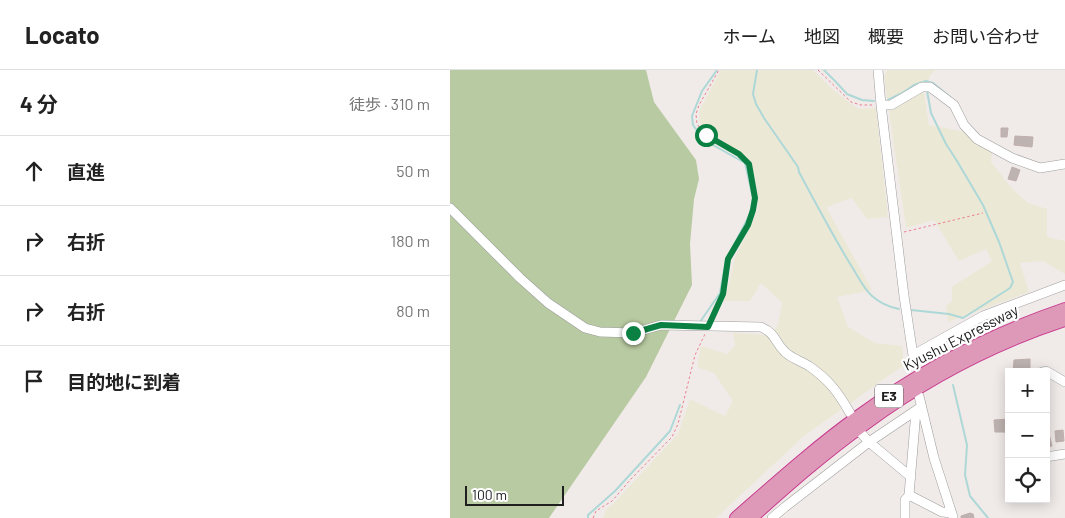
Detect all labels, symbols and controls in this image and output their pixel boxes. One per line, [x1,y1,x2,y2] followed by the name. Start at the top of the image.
[25,20,100,49] text: Locato
[723,25,776,47] text: ホーム
[804,25,840,47] text: 地図
[868,25,904,47] text: 概要
[932,25,1040,47] text: お問い合わせ
[20,91,58,116] text: 4 分
[349,94,430,113] text: 徒歩 · 310 m
[695,124,718,147] route start
[20,157,48,185] icon: ahead
[67,160,105,183] text: 直進
[396,161,430,180] text: 50 m
[20,227,48,255] icon: right
[67,230,105,253] text: 右折
[391,231,430,250] text: 180 m
[20,297,48,325] icon: right
[67,300,105,323] text: 右折
[900,300,1021,374] street label: Kyushu Expressway
[396,301,430,320] text: 80 m
[622,322,645,345] route end
[20,367,48,395] icon: arrive
[1005,368,1050,503] map controls
[1005,368,1050,413] button: +
[67,370,181,393] text: 目的地に到着
[875,384,903,408] road number: E3
[1005,413,1050,458] button: −
[1005,458,1050,503] button: locate
[465,483,564,506] scale bar
[472,486,507,503] text: 100 m

